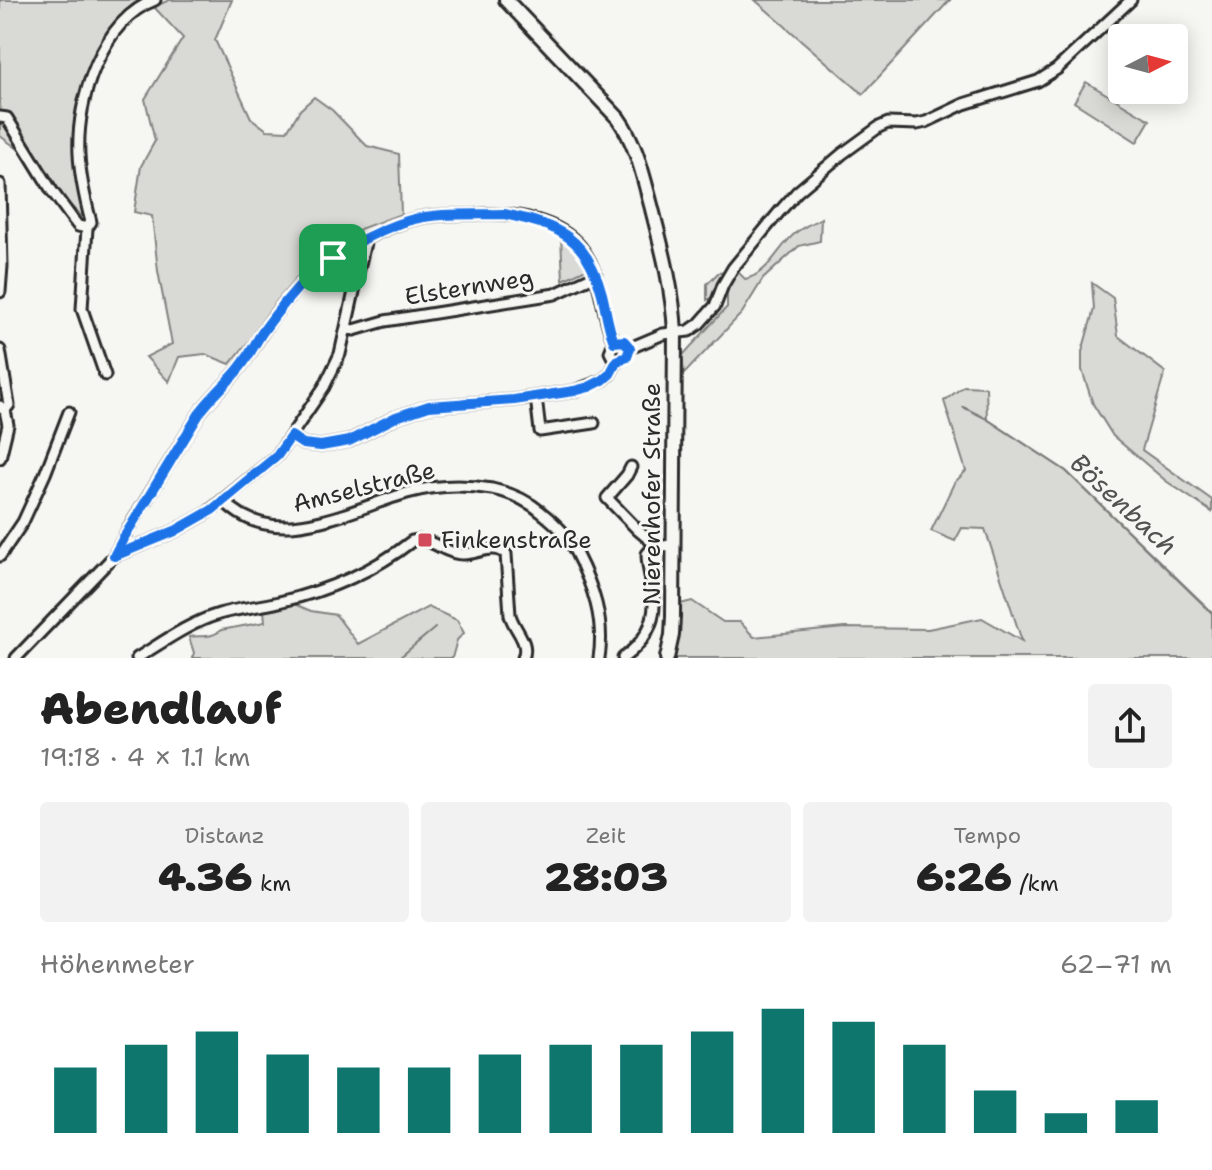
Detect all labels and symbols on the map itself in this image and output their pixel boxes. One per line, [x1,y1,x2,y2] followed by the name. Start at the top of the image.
[1108,24,1188,104] north arrow
[299,224,367,292] pin
[402,261,536,313] street label: Elsternweg
[636,383,668,605] street label: Nierenhofer Straße
[1063,445,1185,563] water label: Bösenbach
[290,454,438,520] street label: Amselstraße
[441,524,592,556] place label: Finkenstraße
[416,531,434,549] marker: Finkenstraße

